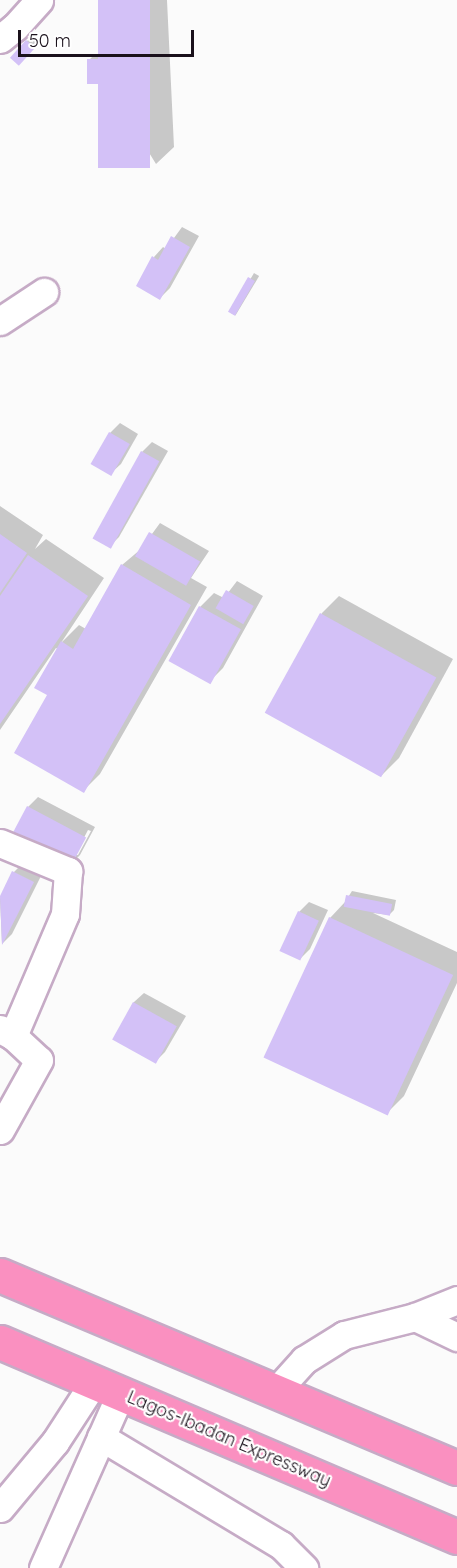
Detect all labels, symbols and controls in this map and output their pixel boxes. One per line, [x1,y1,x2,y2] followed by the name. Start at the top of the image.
[21,18,196,56] scale bar
[29,29,71,52] text: 50 m
[124,1386,334,1492] street label: Lagos-Ibadan Expressway

